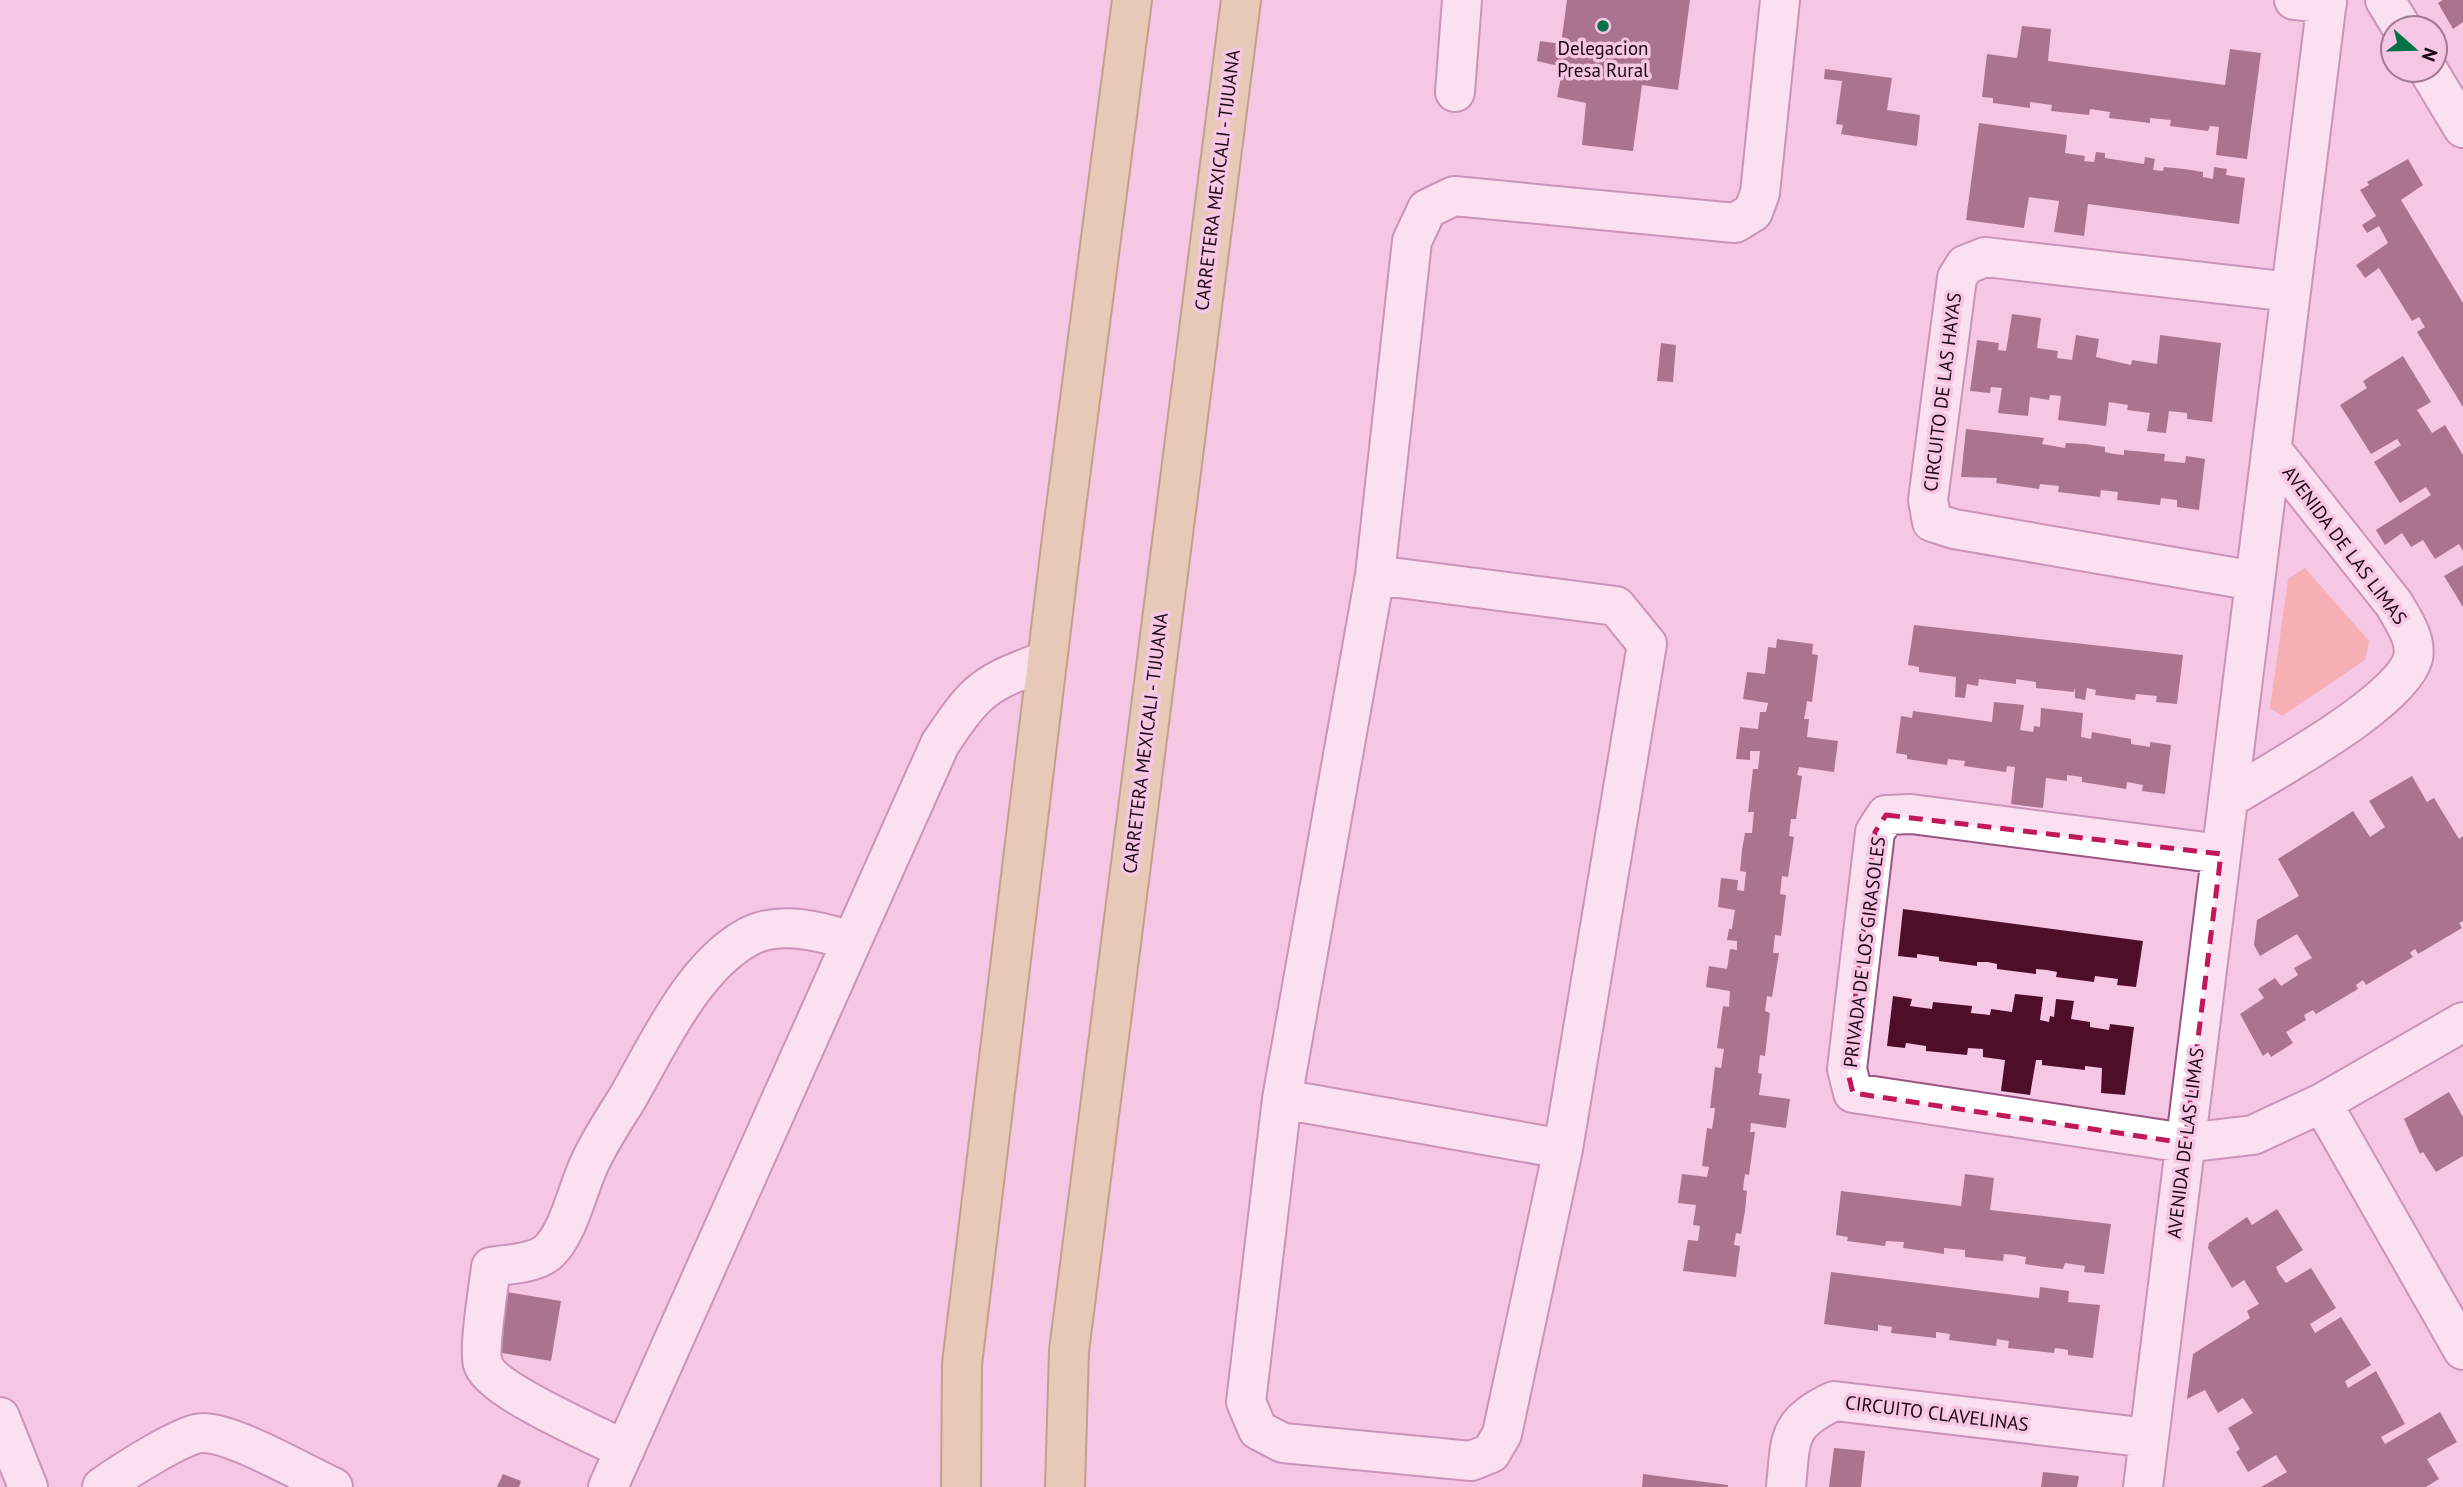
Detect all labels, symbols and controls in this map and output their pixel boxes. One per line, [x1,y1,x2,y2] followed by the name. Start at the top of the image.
[2379,14,2449,84] north arrow
[1595,18,1611,34] marker: Delegacion Presa Rural
[1557,36,1649,82] place label: Delegacion Presa Rural
[2417,45,2443,65] text: N
[1189,48,1245,312] street label: CARRETERA MEXICALI - TIJUANA
[1918,291,1966,493] street label: CIRCUITO DE LAS HAYAS
[2278,461,2412,629] street label: AVENIDA DE LAS LIMAS
[1117,611,1173,875] street label: CARRETERA MEXICALI - TIJUANA
[1838,835,1890,1069] street label: PRIVADA DE LOS GIRASOLES
[2161,1046,2209,1240] street label: AVENIDA DE LAS LIMAS
[1844,1390,2030,1436] street label: CIRCUITO CLAVELINAS

